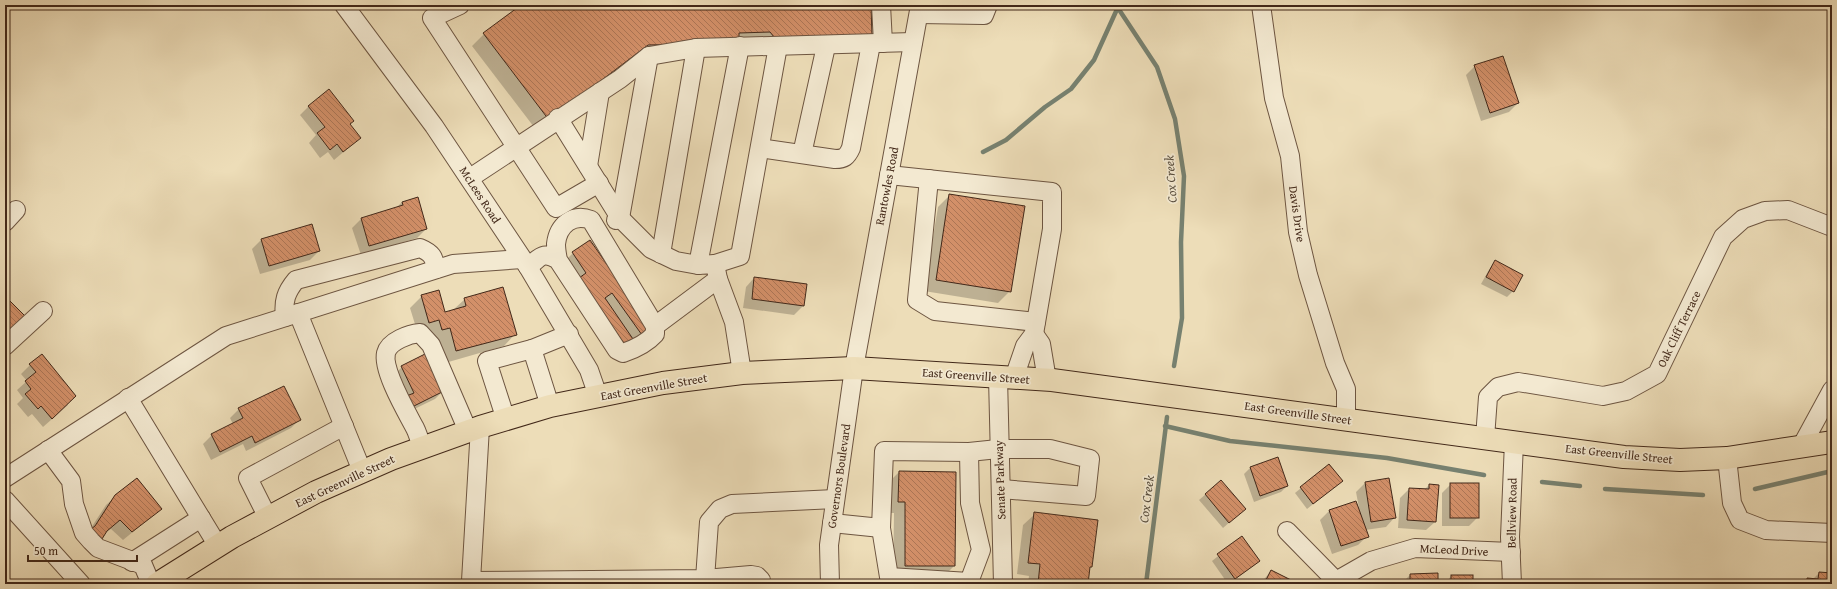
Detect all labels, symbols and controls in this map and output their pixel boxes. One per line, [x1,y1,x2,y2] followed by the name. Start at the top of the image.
[871,145,903,227] street label: Rantowles Road
[1159,154,1182,203] water label: Cox Creek
[456,163,506,227] street label: McLees Road
[1285,185,1310,243] street label: Davis Drive
[1653,287,1705,370] street label: Oak Cliff Terrace
[922,363,1031,388] street label: East Greenville Street
[599,369,709,404] street label: East Greenville Street
[1243,397,1353,429] street label: East Greenville Street
[823,422,854,529] street label: Governors Boulevard
[1564,439,1674,468] street label: East Greenville Street
[990,440,1009,520] street label: Senate Parkway
[292,450,398,511] street label: East Greenville Street
[1134,474,1159,524] water label: Cox Creek
[1502,477,1521,548] street label: Bellview Road
[28,537,137,563] scale bar
[1419,539,1489,560] street label: McLeod Drive
[34,542,58,559] text: 50 m

